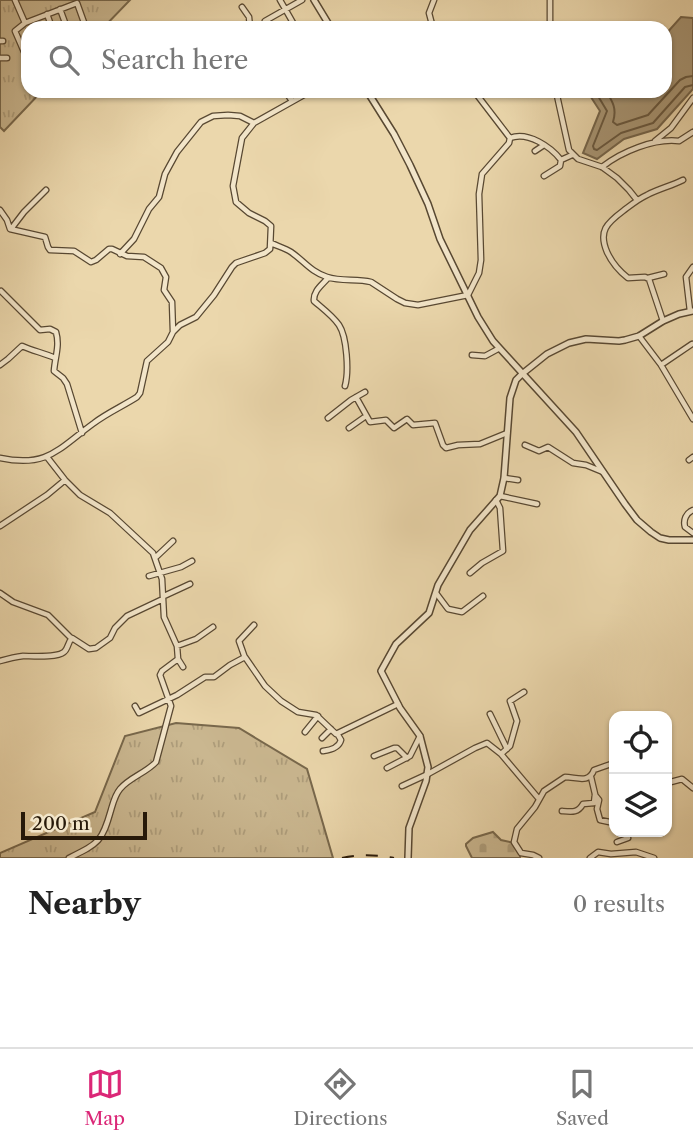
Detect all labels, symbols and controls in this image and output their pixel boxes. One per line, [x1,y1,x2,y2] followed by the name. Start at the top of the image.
[21,21,672,98] search box
[45,41,83,79] icon: search
[101,44,248,76] text: Search here
[609,711,672,837] map controls
[609,711,672,774] button: locate
[609,774,672,837] button: layers
[21,809,147,841] scale bar
[32,812,90,835] text: 200 m
[28,885,141,922] text: Nearby
[573,890,665,918] text: 0 results
[84,1065,125,1130] tab: Map
[294,1065,387,1130] tab: Directions
[556,1065,609,1130] tab: Saved

